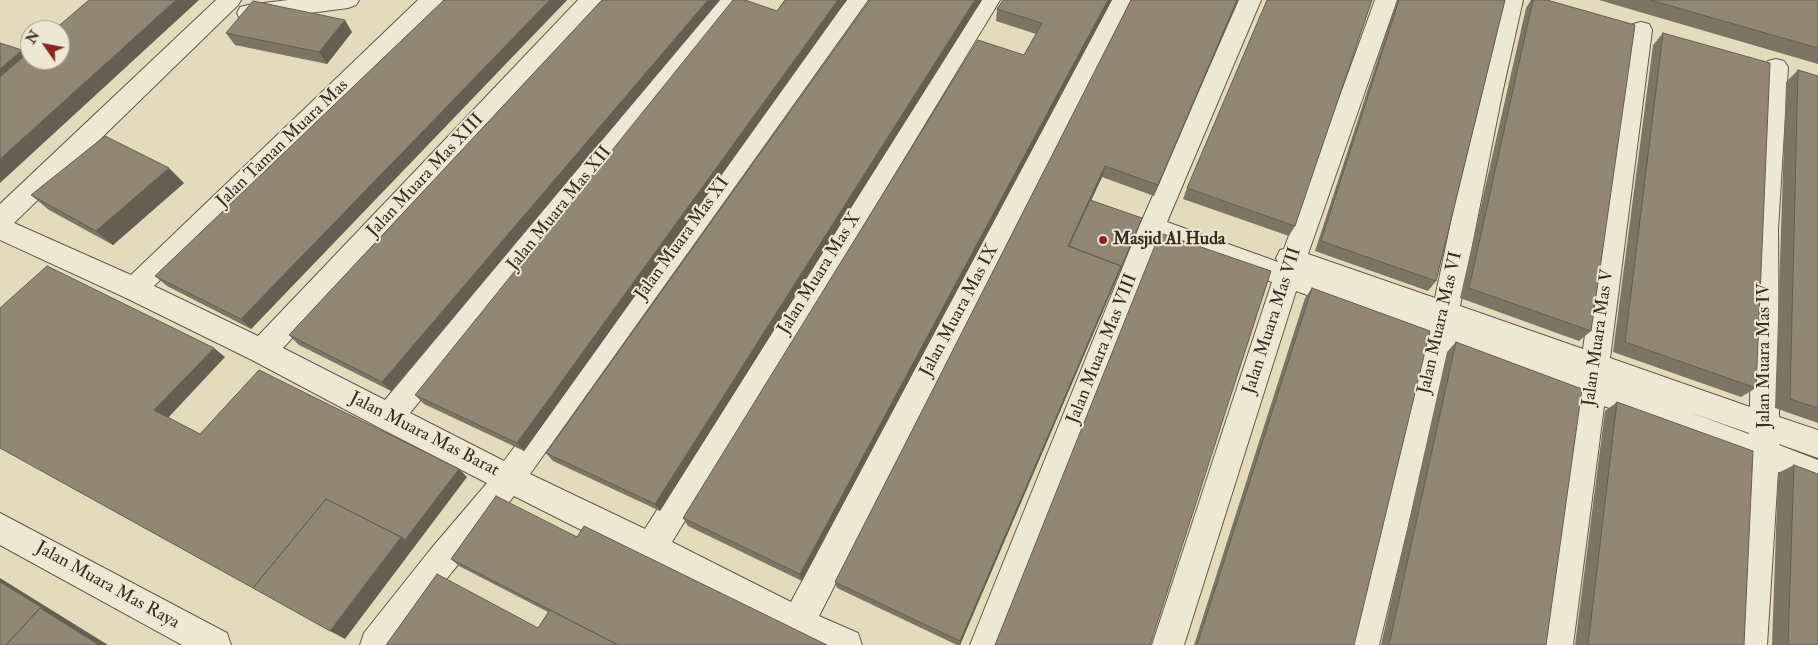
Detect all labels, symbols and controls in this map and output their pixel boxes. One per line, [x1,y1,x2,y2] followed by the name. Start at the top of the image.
[20,20,70,70] north arrow
[22,27,43,47] text: N
[212,75,354,213] street label: Jalan Taman Muara Mas
[363,110,489,242] street label: Jalan Muara Mas XIII
[503,142,617,276] street label: Jalan Muara Mas XII
[631,173,735,305] street label: Jalan Muara Mas XI
[774,209,866,339] street label: Jalan Muara Mas X
[1113,229,1225,251] place label: Masjid Al Huda
[1097,234,1109,246] marker: Masjid Al Huda
[916,241,1004,381] street label: Jalan Muara Mas IX
[1239,245,1307,397] street label: Jalan Muara Mas VII
[1414,250,1468,396] street label: Jalan Muara Mas VI
[1579,268,1619,408] street label: Jalan Muara Mas V
[1063,271,1143,427] street label: Jalan Muara Mas VIII
[1754,283,1776,429] street label: Jalan Muara Mas IV
[346,388,502,482] street label: Jalan Muara Mas Barat
[31,537,183,635] street label: Jalan Muara Mas Raya

